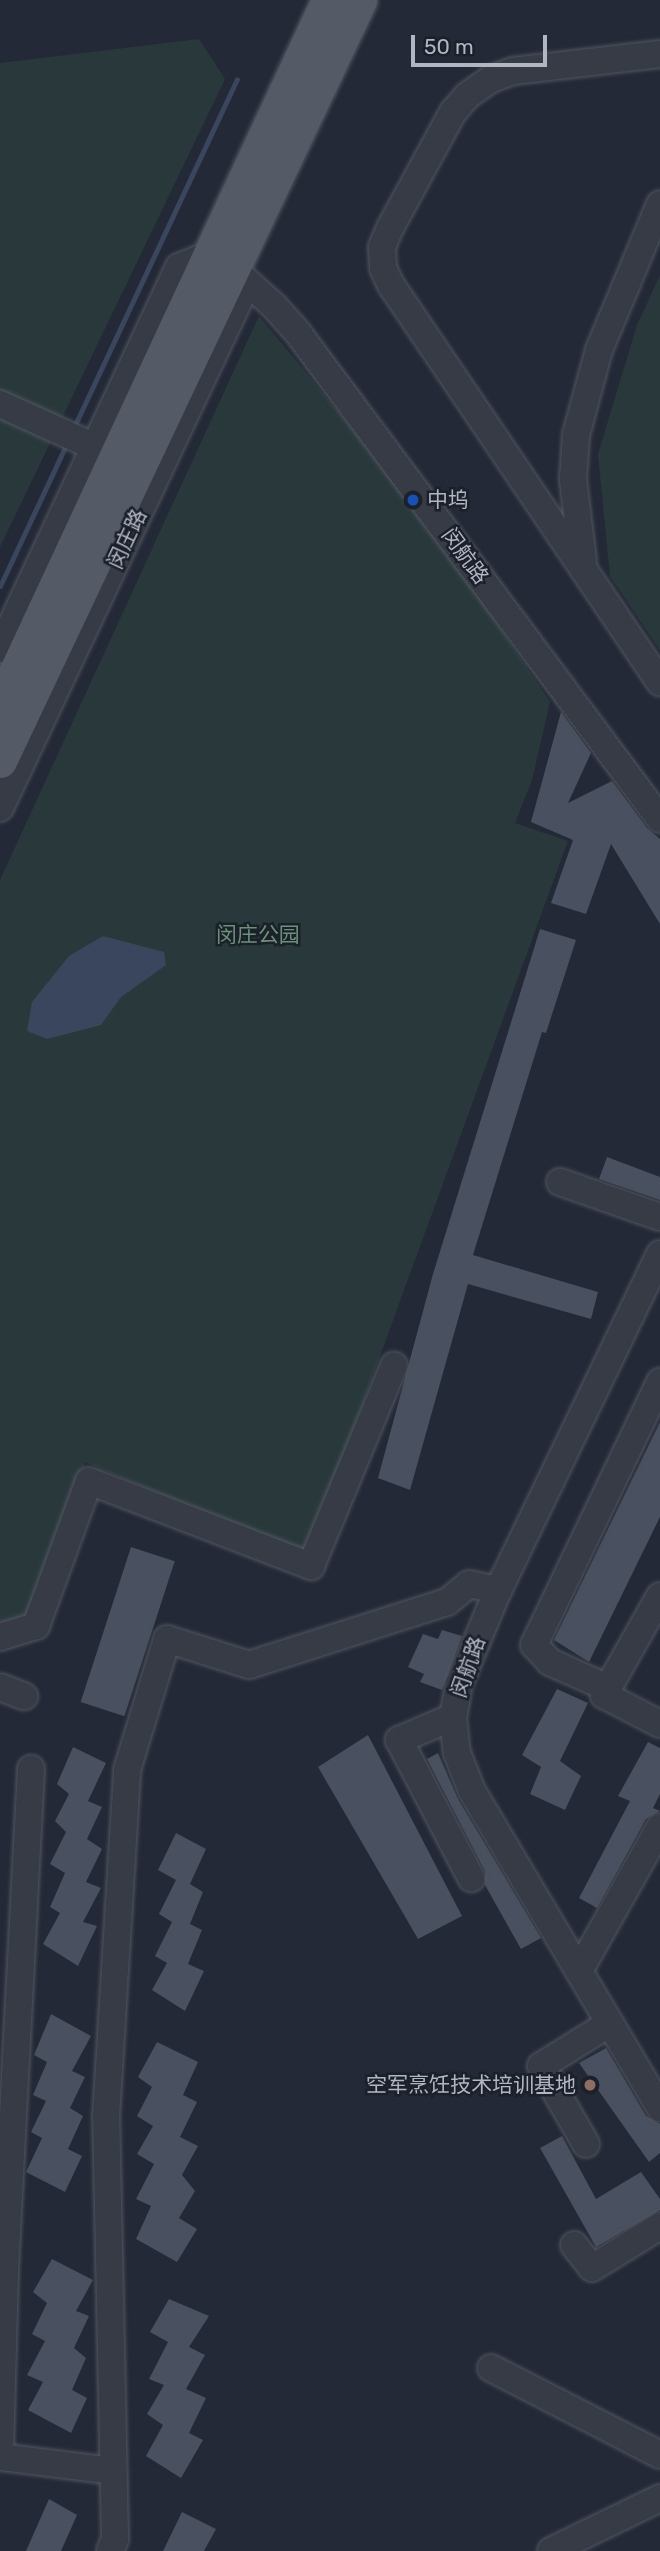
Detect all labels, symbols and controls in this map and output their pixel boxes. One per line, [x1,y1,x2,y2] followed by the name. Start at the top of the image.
[415,21,552,65] scale bar
[424,34,474,59] text: 50 m
[427,487,469,513] place label: 中坞
[405,492,421,508] marker: 中坞
[102,505,152,573] street label: 闵庄路
[436,523,494,589] street label: 闵航路
[216,922,300,948] park label: 闵庄公园
[446,1633,490,1701] street label: 闵航路
[366,2072,576,2098] place label: 空军烹饪技术培训基地
[582,2077,598,2093] marker: 空军烹饪技术培训基地

